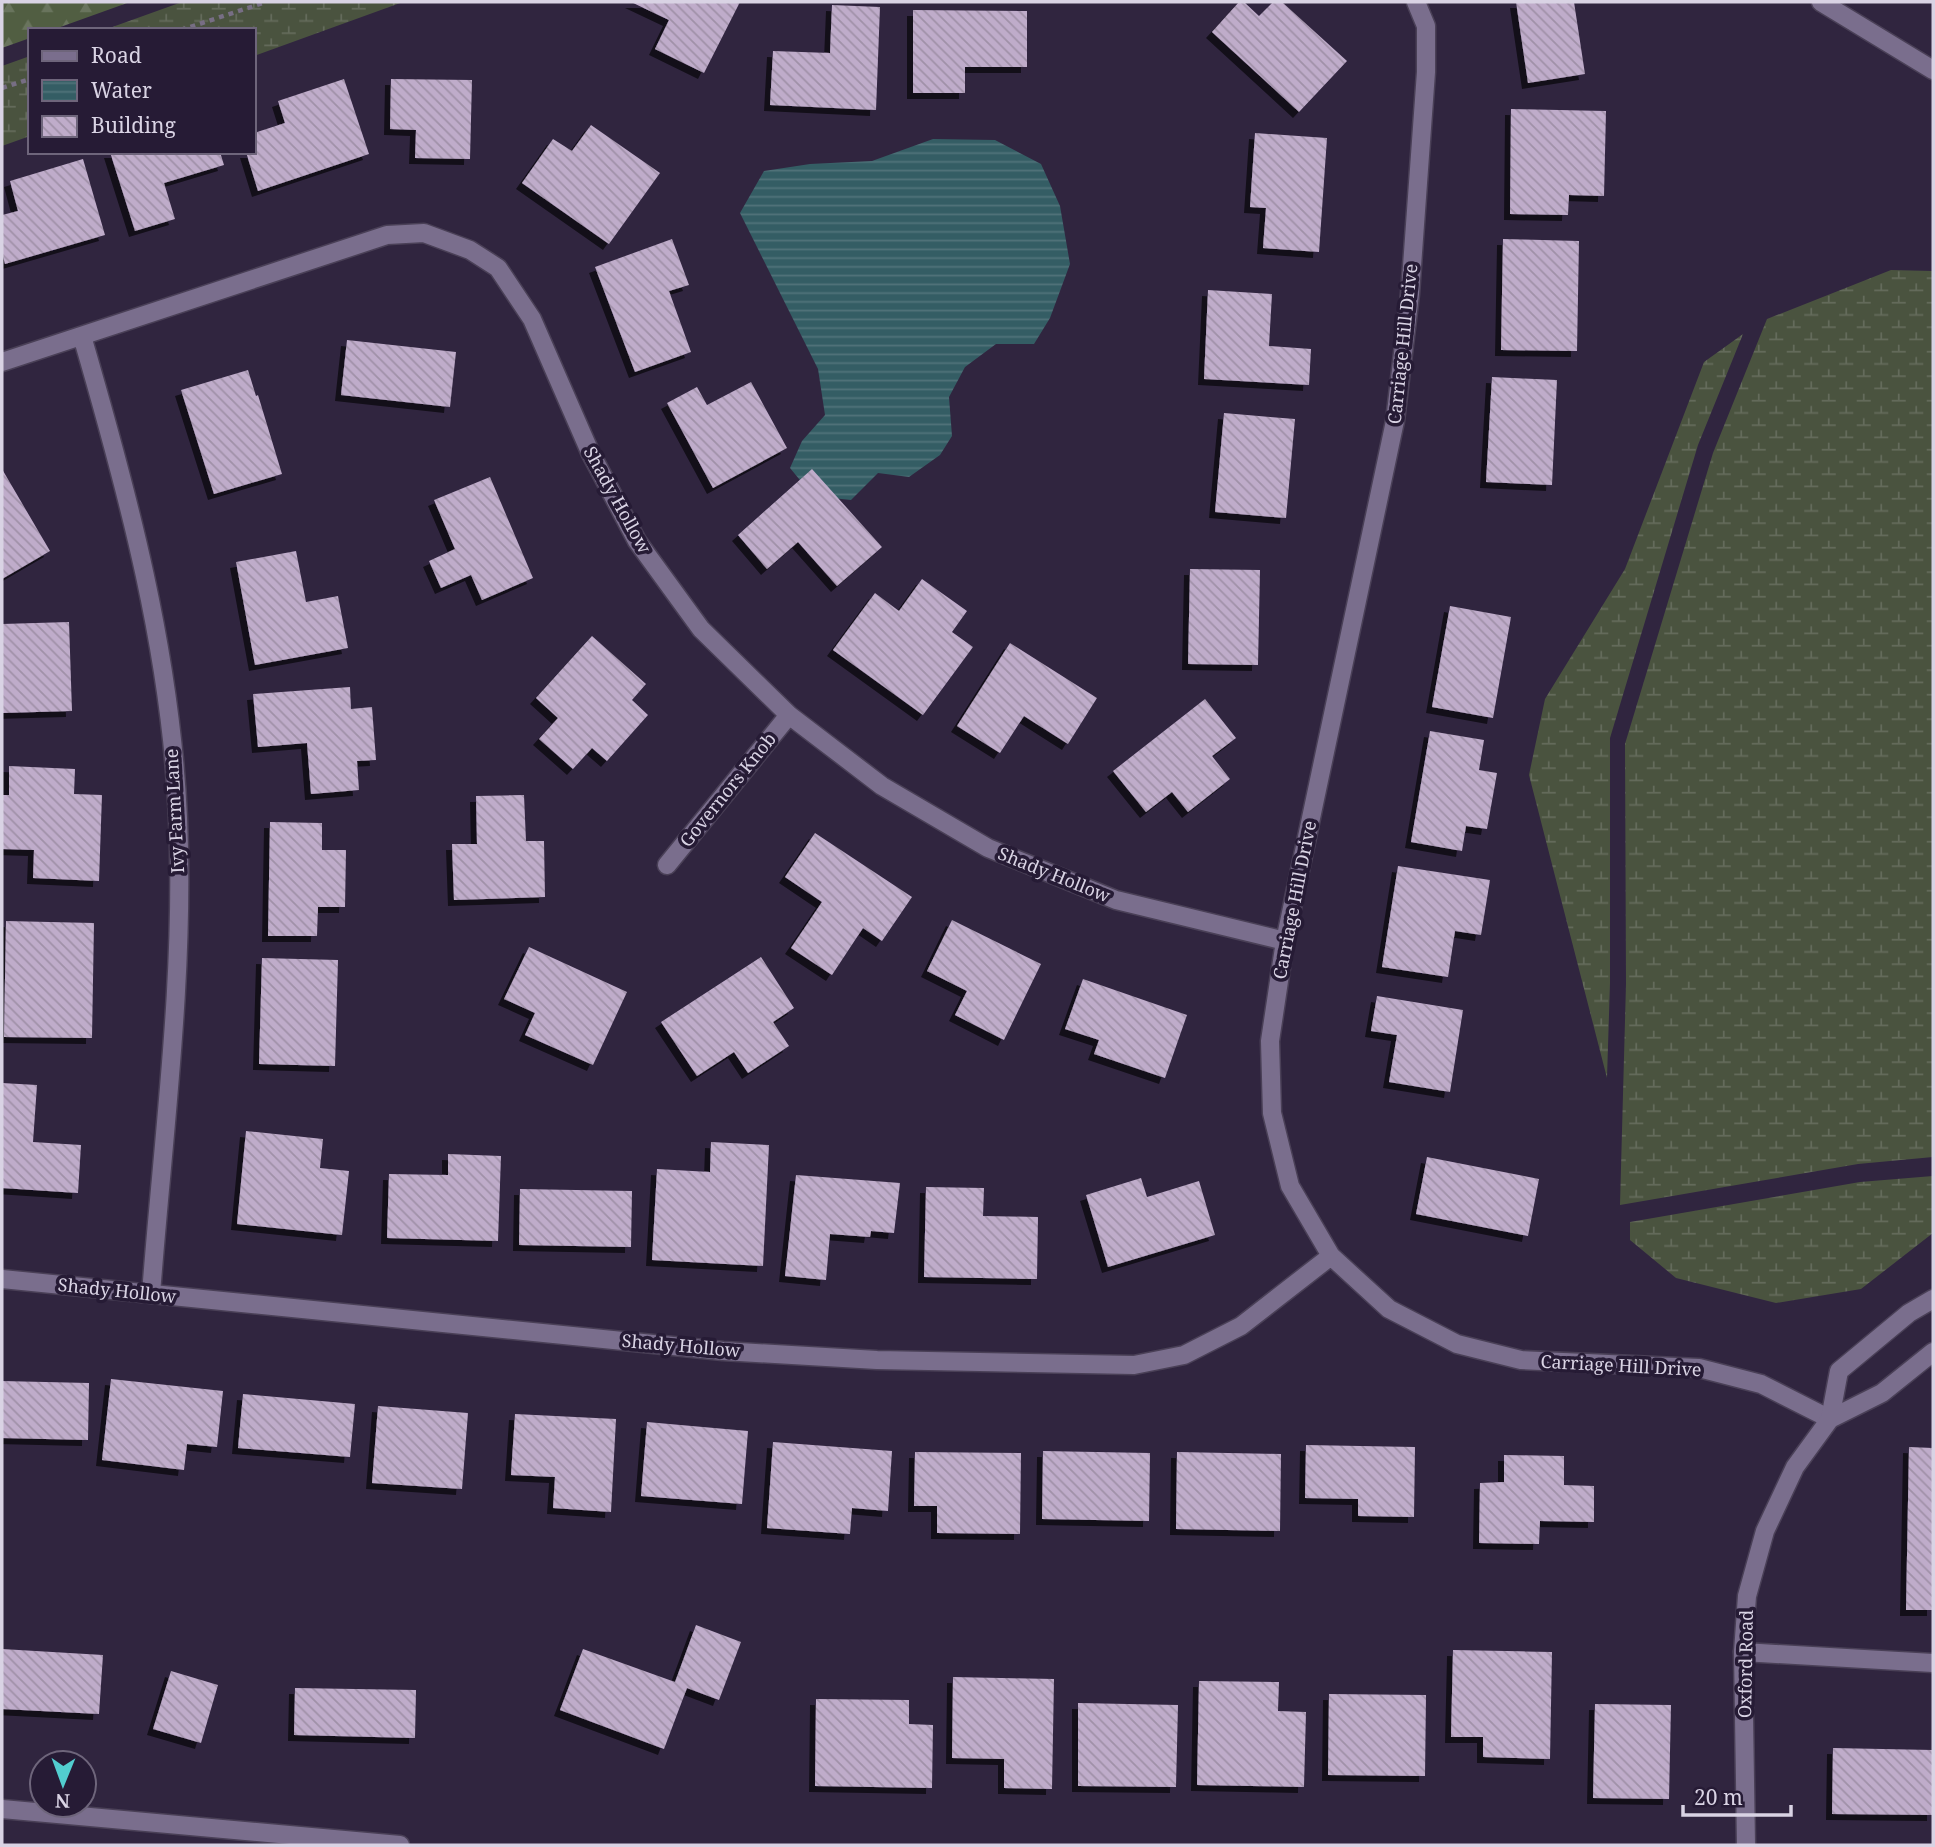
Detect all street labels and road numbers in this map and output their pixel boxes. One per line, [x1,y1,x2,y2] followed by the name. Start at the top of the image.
[1382,262,1422,425] street label: Carriage Hill Drive
[579,442,657,558] street label: Shady Hollow
[674,727,781,852] street label: Governors Knob
[159,748,189,874] street label: Ivy Farm Lane
[1267,818,1321,981] street label: Carriage Hill Drive
[995,841,1114,908] street label: Shady Hollow
[57,1272,178,1308] street label: Shady Hollow
[621,1328,742,1362] street label: Shady Hollow
[1540,1349,1702,1381] street label: Carriage Hill Drive
[1732,1610,1758,1718] street label: Oxford Road

